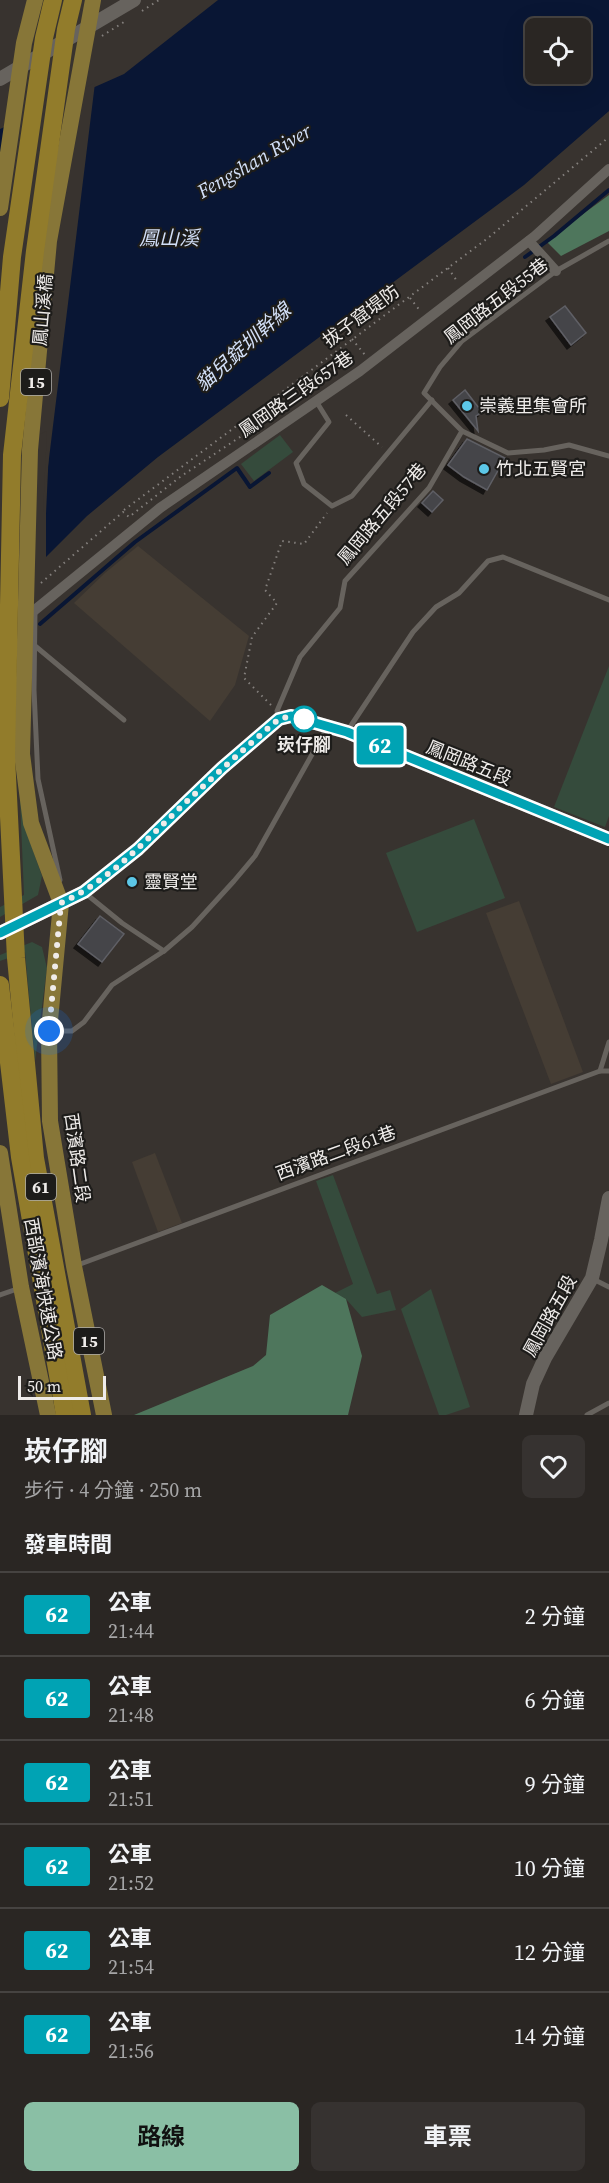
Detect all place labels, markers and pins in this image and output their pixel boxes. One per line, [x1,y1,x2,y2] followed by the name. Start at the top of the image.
[479,393,587,418] place label: 崇義里集會所
[460,399,474,413] marker: 崇義里集會所
[496,456,586,481] place label: 竹北五賢宮
[477,462,491,476] marker: 竹北五賢宮
[291,706,317,732] marker: 崁仔腳
[277,732,331,757] place label: 崁仔腳
[144,869,198,894] place label: 靈賢堂
[125,875,139,889] marker: 靈賢堂

